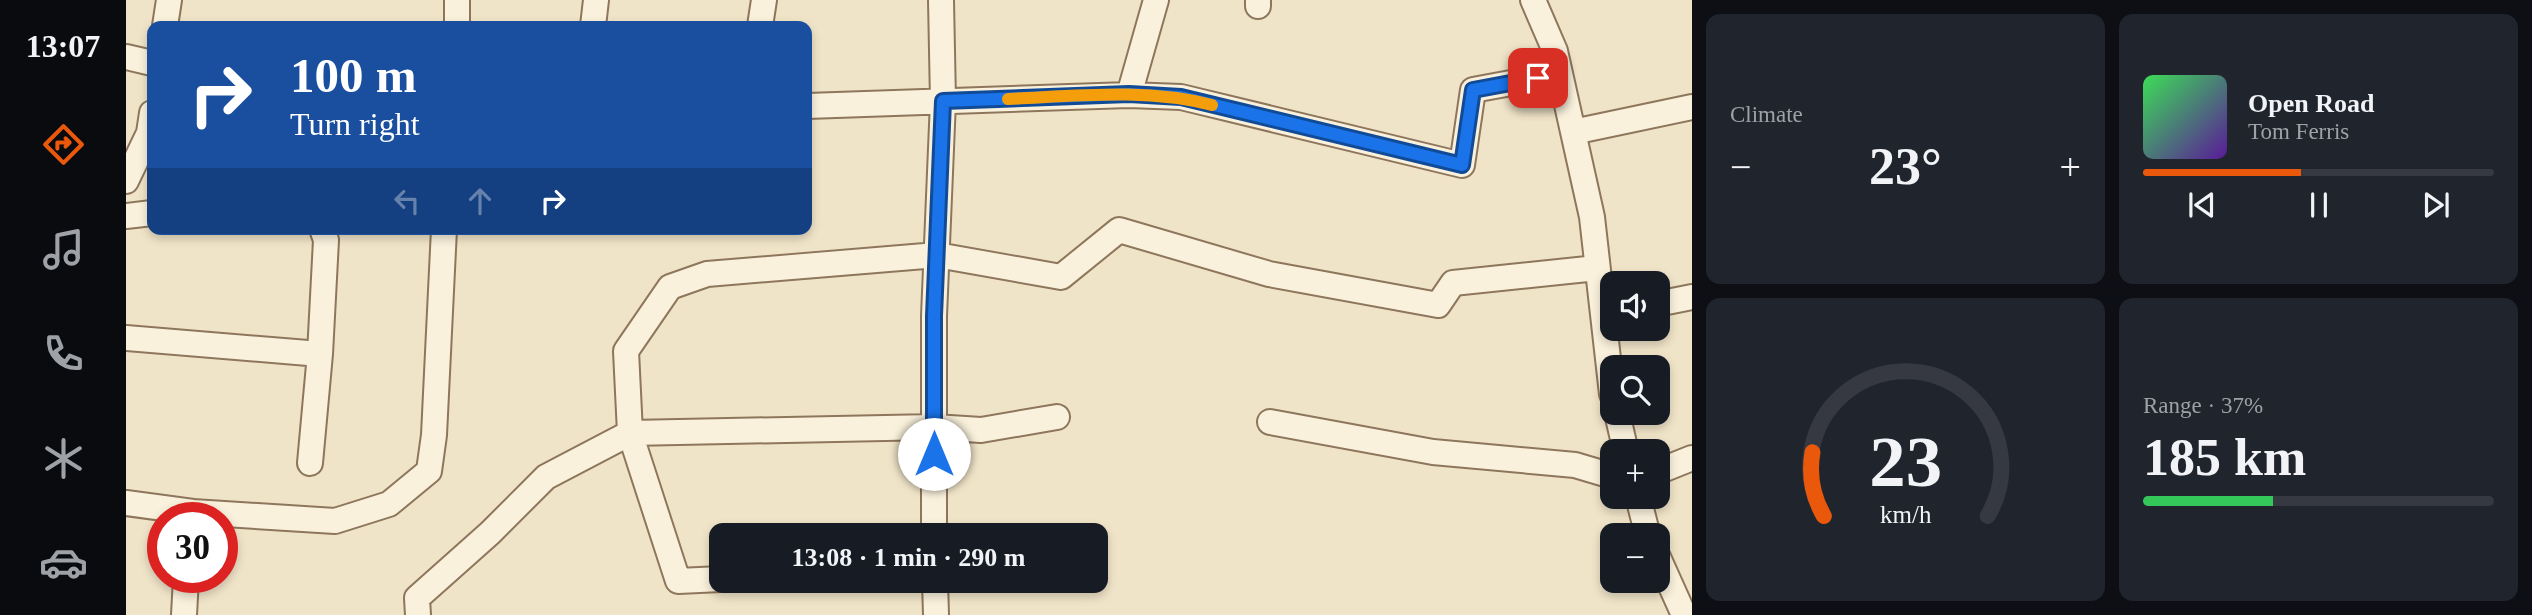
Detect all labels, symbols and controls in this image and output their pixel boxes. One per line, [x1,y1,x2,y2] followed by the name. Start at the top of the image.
[26,28,100,64] text: 13:07
[290,48,417,103] text: 100 m
[1508,48,1568,108] pin
[175,49,266,140] icon: right
[1519,59,1557,97] icon: arrive
[2248,89,2374,118] text: Open Road
[1730,102,1803,127] text: Climate
[290,106,420,142] text: Turn right
[2248,119,2349,144] text: Tom Ferris
[39,120,88,169] icon: directions
[1869,138,1942,195] text: 23°
[1730,146,1751,188] text: −
[2060,146,2081,188] text: +
[388,182,426,220] icon: left
[461,182,499,220] icon: ahead
[534,182,572,220] icon: right
[2183,186,2221,224] icon: previous
[2300,186,2338,224] icon: pause
[2417,186,2455,224] icon: next
[39,225,88,274] icon: music
[1600,271,1670,593] map controls
[1600,271,1670,341] button: sound
[39,329,88,378] icon: phone
[1600,355,1670,425] button: search
[2143,393,2263,418] text: Range · 37%
[897,417,971,491] position arrow
[1869,421,1942,502] text: 23
[2143,429,2306,486] text: 185 km
[39,434,88,483] icon: climate
[1600,439,1670,509] button: +
[1880,500,1932,527] text: km/h
[147,502,238,593] speed limit sign: 30
[1600,523,1670,593] button: −
[39,538,88,587] icon: car
[792,543,1026,572] text: 13:08 · 1 min · 290 m

